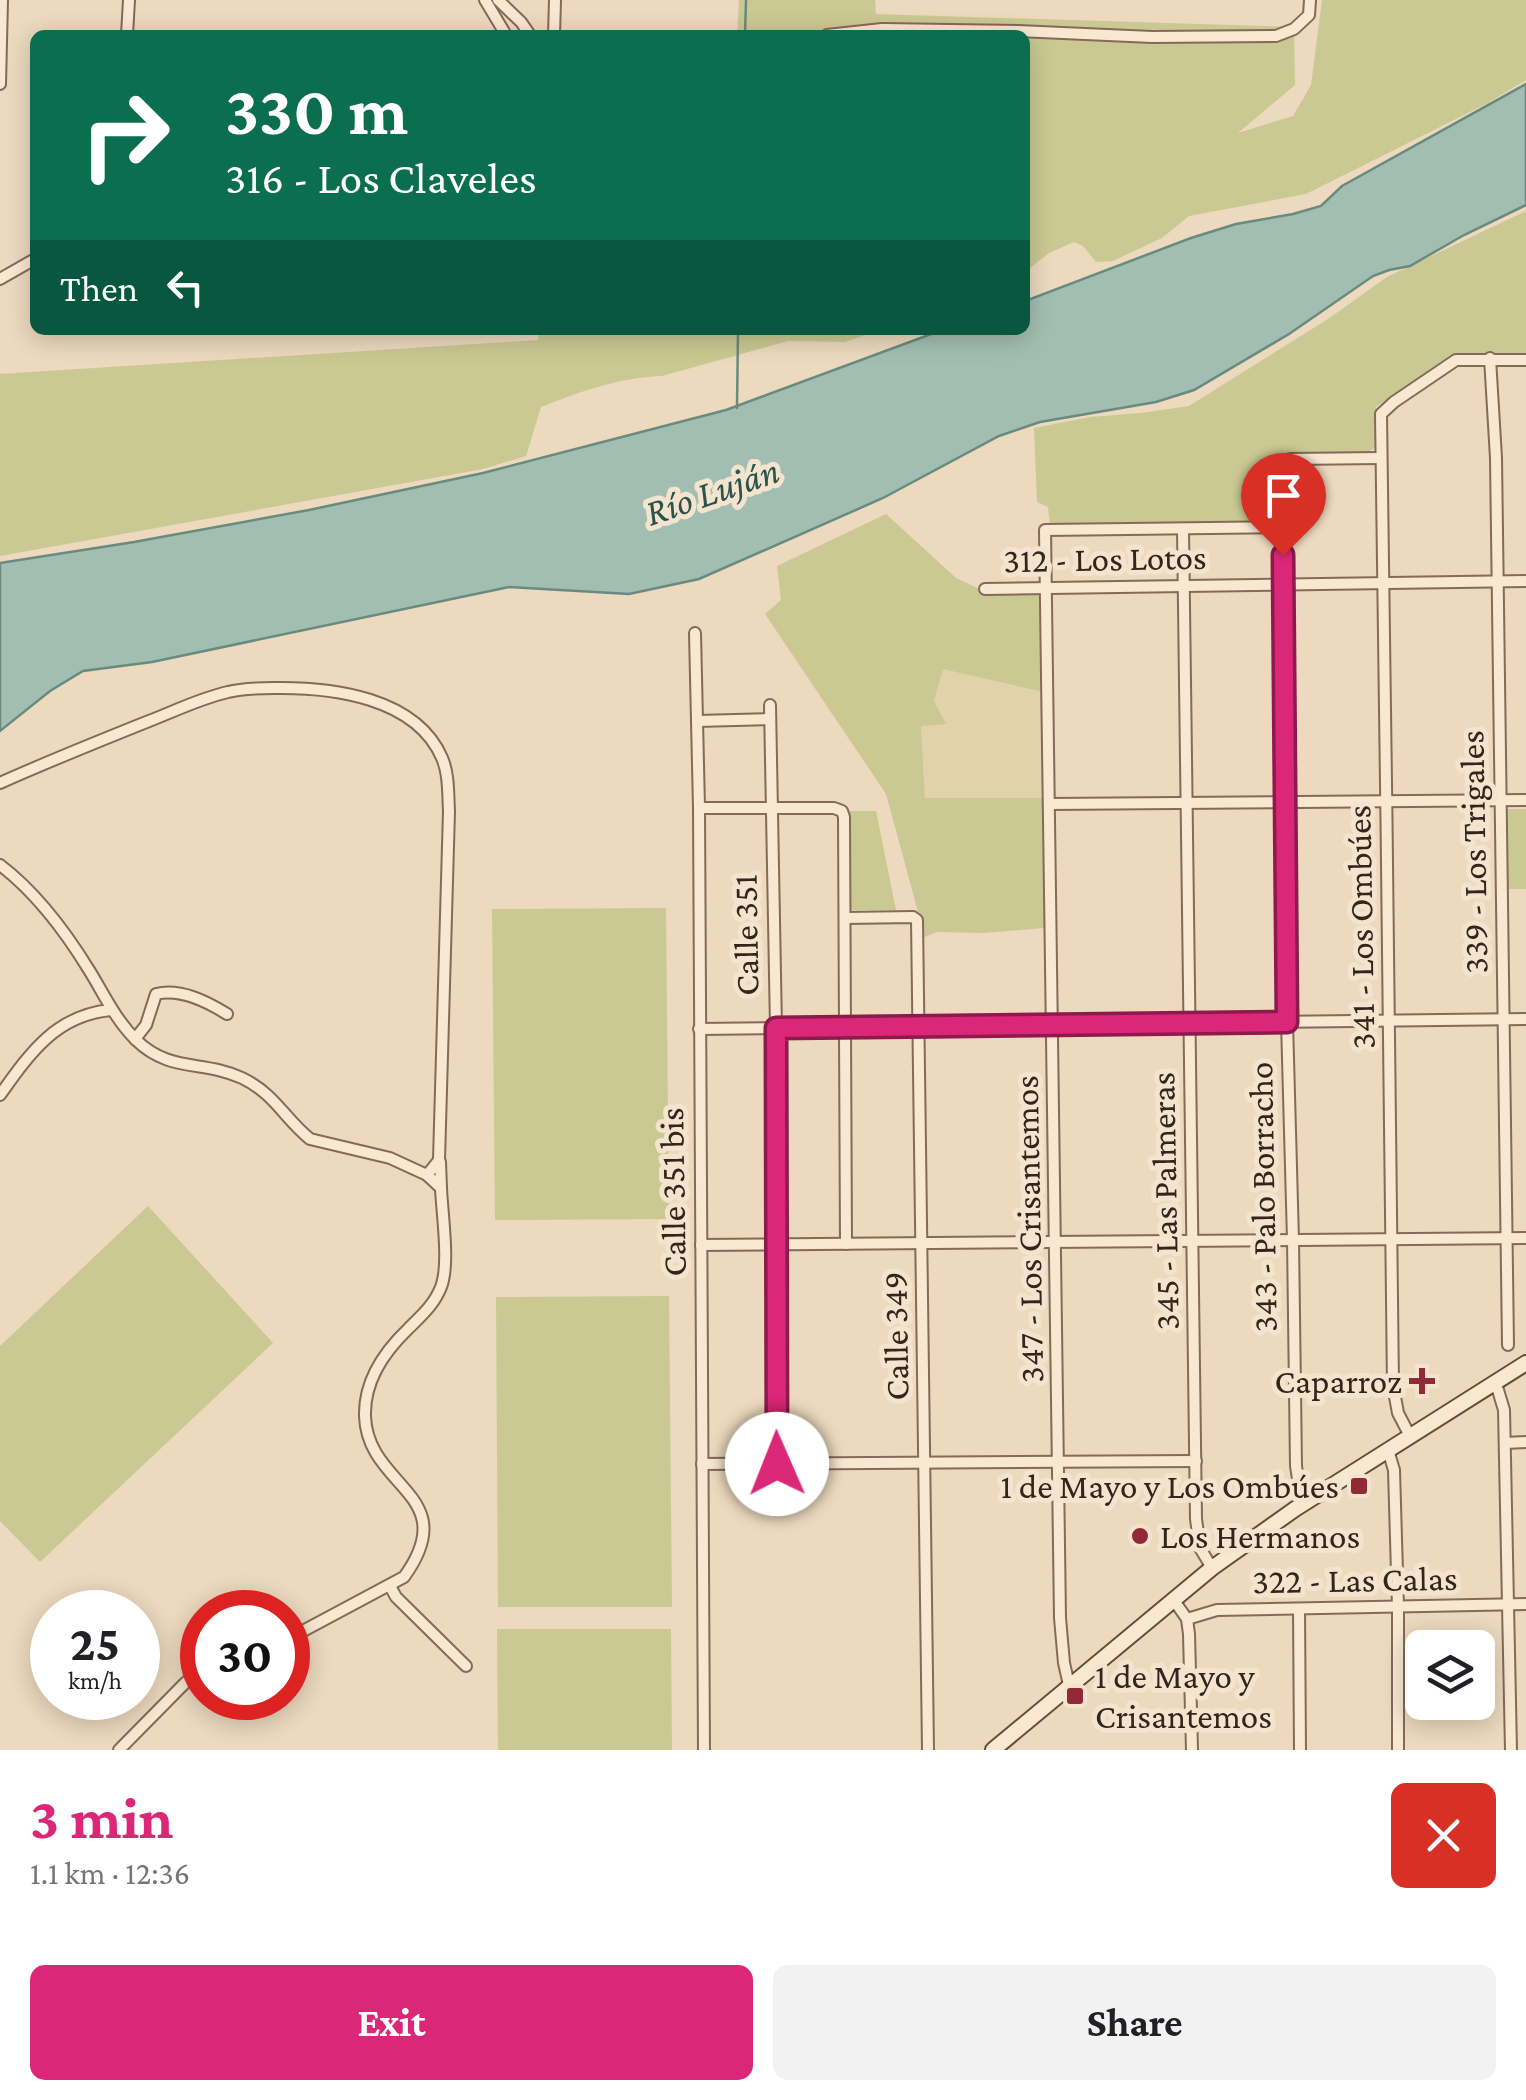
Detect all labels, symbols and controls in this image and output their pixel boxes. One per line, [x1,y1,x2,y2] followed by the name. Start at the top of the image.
[60,70,190,200] icon: right
[225,71,408,149] text: 330 m
[225,153,537,203] text: 316 - Los Claveles
[158,260,213,315] icon: left
[60,267,138,309] text: Then
[639,449,785,534] water label: Río Luján
[1241,453,1326,556] pin
[1256,468,1311,523] icon: arrive
[1003,538,1207,580] street label: 312 - Los Lotos
[1452,730,1496,974] street label: 339 - Los Trigales
[1339,804,1383,1050] street label: 341 - Los Ombúes
[725,874,767,996] street label: Calle 351
[1241,1061,1285,1333] street label: 343 - Palo Borracho
[1143,1072,1187,1330] street label: 345 - Las Palmeras
[1007,1075,1051,1383] street label: 347 - Los Crisantemos
[652,1107,694,1277] street label: Calle 351 bis
[875,1271,917,1401] street label: Calle 349
[1274,1362,1402,1401] place label: Caparroz
[1411,1370,1433,1392] marker: Caparroz
[725,1412,829,1516] position arrow
[1001,1467,1339,1506] place label: 1 de Mayo y Los Ombúes
[1348,1475,1370,1497] marker: 1 de Mayo y Los Ombúes
[1160,1517,1360,1556] place label: Los Hermanos
[1129,1525,1151,1547] marker: Los Hermanos
[1252,1559,1458,1601] street label: 322 - Las Calas
[180,1590,310,1720] speed limit sign: 30
[70,1615,120,1671] text: 25
[1405,1630,1495,1720] map controls
[1405,1630,1495,1720] button: layers
[1095,1657,1272,1736] place label: 1 de Mayo y Crisantemos
[68,1667,122,1694] text: km/h
[1064,1685,1086,1707] marker: 1 de Mayo y Crisantemos
[1391,1783,1496,1888] button: close
[30,1784,174,1851] text: 3 min
[30,1855,190,1891] text: 1.1 km · 12:36
[30,1965,753,2080] button: Exit
[773,1965,1496,2080] button: Share

